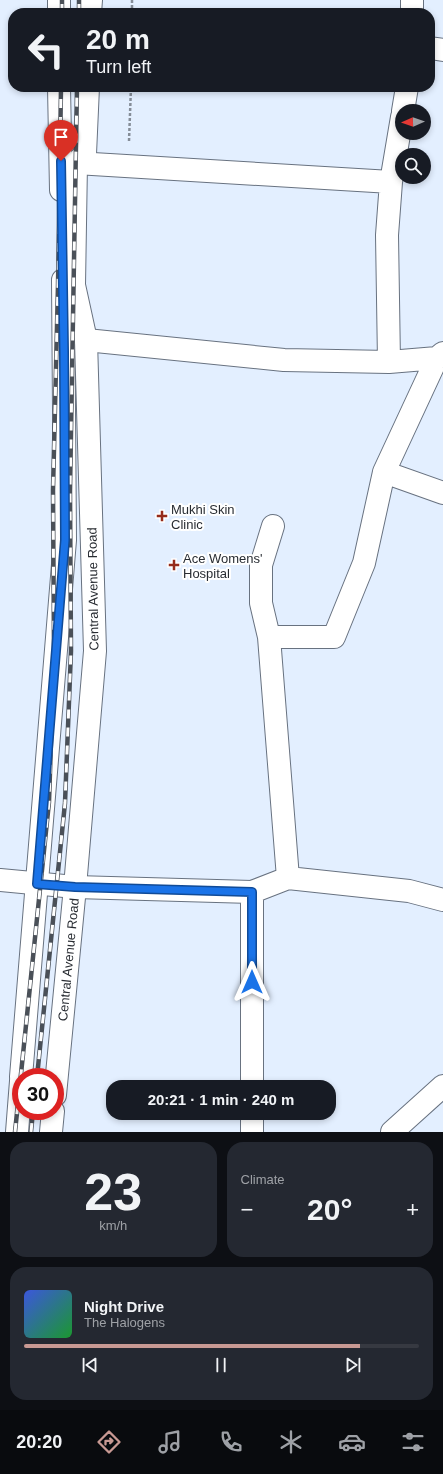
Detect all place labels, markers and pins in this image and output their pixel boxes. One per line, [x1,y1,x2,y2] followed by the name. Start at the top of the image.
[44,120,78,161] pin
[171,502,235,532] place label: Mukhi Skin Clinic
[156,510,168,522] marker: Mukhi Skin Clinic
[183,551,263,581] place label: Ace Womens' Hospital
[168,559,180,571] marker: Ace Womens' Hospital

